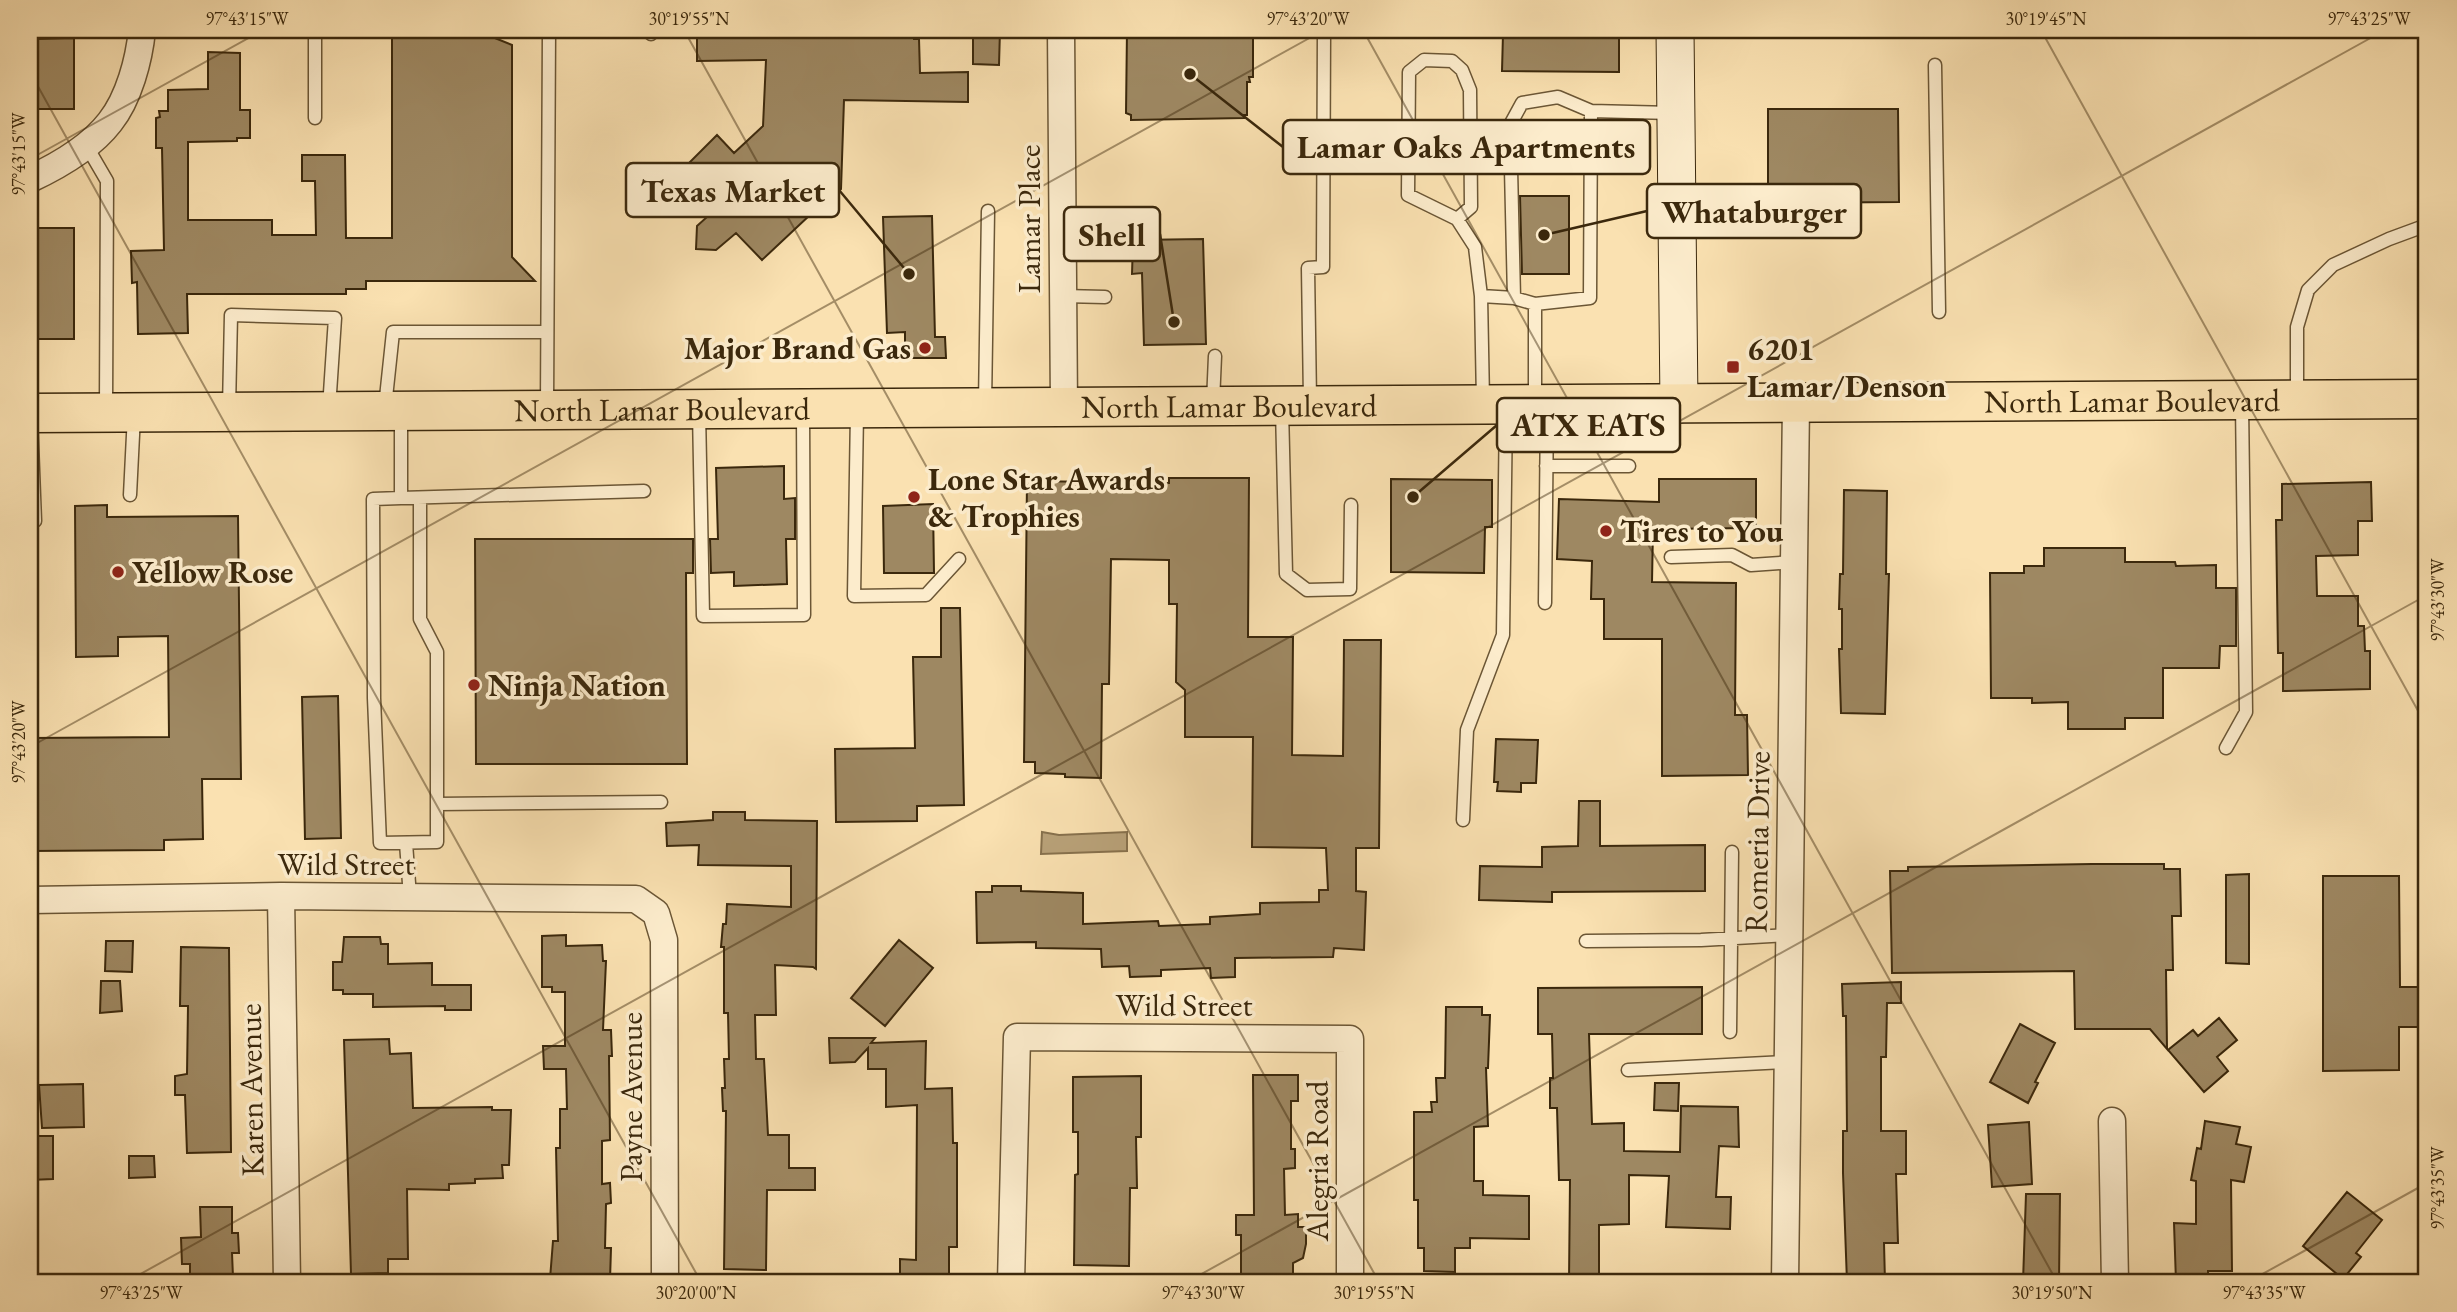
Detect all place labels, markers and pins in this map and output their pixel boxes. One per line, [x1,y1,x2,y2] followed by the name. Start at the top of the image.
[1283,120,1650,174] callout: Lamar Oaks Apartments
[626,163,839,217] callout: Texas Market
[1647,184,1861,238] callout: Whataburger
[1064,207,1160,261] callout: Shell
[684,327,911,369] place label: Major Brand Gas
[1747,328,1946,407] place label: 6201 Lamar/Denson
[917,340,933,356] marker: Major Brand Gas
[1725,359,1741,375] marker: 6201 Lamar/Denson
[1497,398,1680,452] callout: ATX EATS
[928,458,1165,537] place label: Lone Star Awards & Trophies
[906,489,922,505] marker: Lone Star Awards & Trophies
[1620,510,1784,552] place label: Tires to You
[1598,523,1614,539] marker: Tires to You
[132,551,293,593] place label: Yellow Rose
[110,564,126,580] marker: Yellow Rose
[488,664,666,706] place label: Ninja Nation
[466,677,482,693] marker: Ninja Nation

